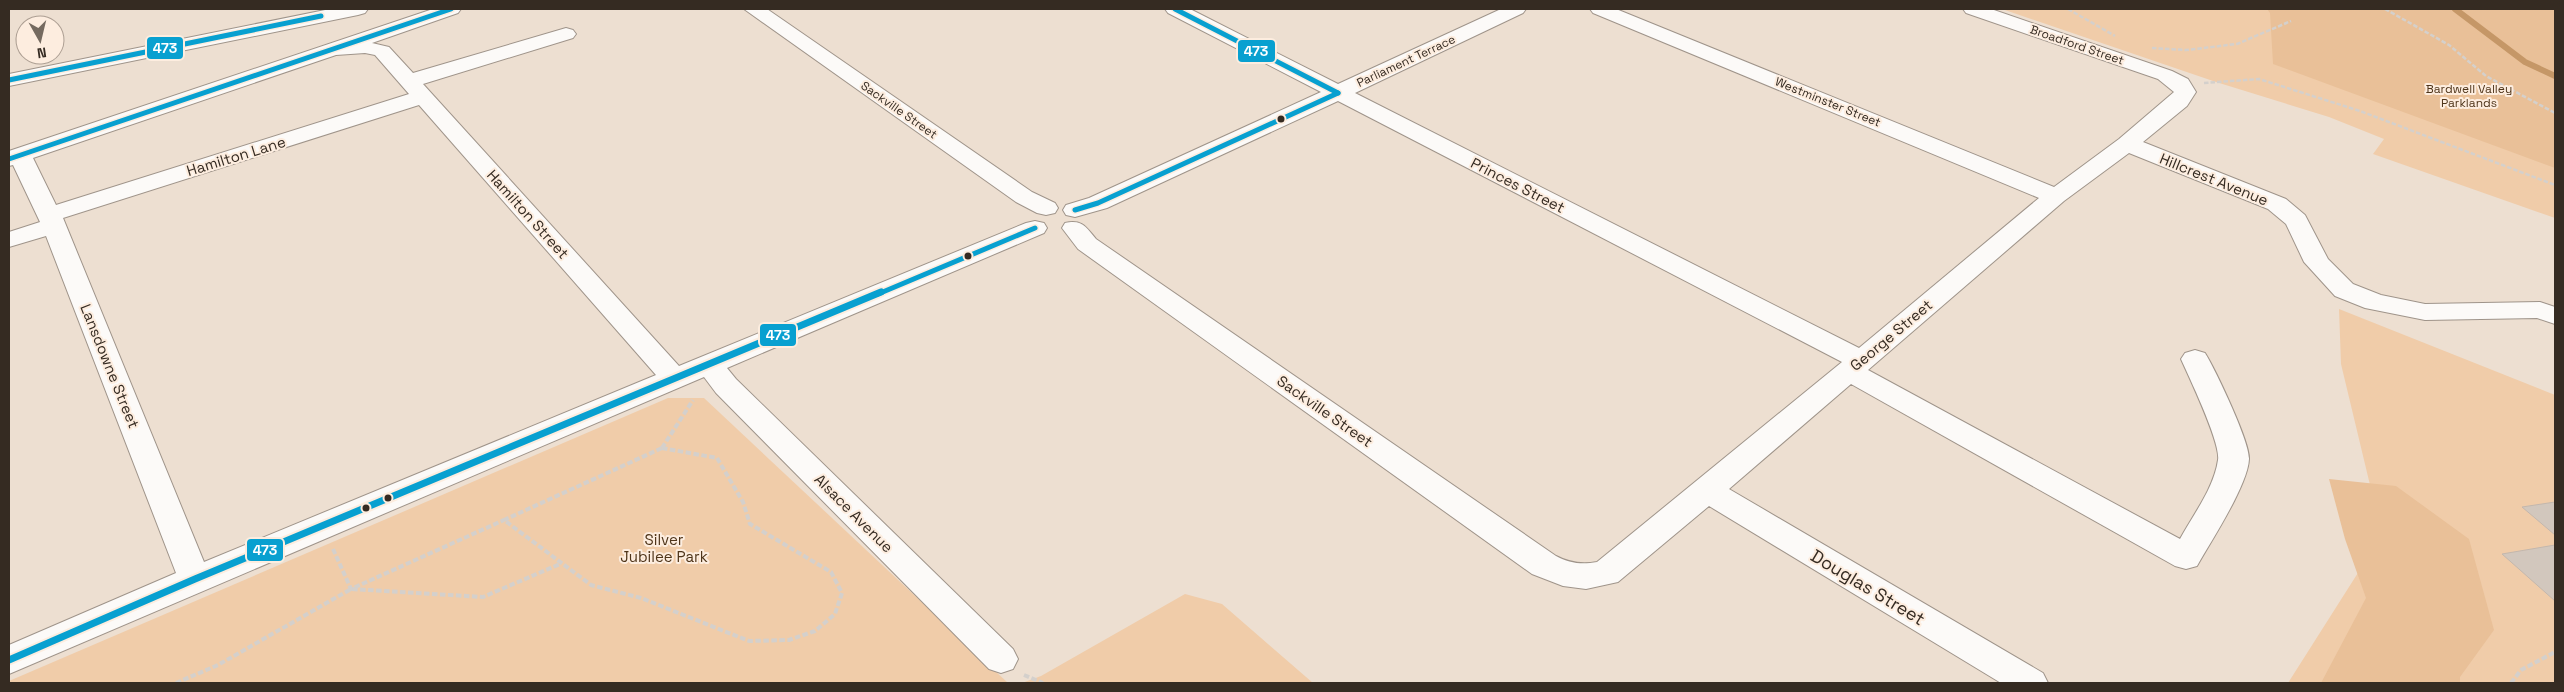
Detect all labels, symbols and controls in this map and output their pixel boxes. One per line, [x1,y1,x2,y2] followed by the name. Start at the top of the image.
[15,15,65,65] north arrow
[2028,21,2126,69] street label: Broadford Street
[1354,31,1458,91] street label: Parliament Terrace
[146,36,184,60] line badge: 473
[153,39,177,57] text: 473
[1237,39,1276,63] line badge: 473
[1244,42,1268,60] text: 473
[36,43,48,62] text: N
[1773,73,1883,131] street label: Westminster Street
[858,78,940,142] street label: Sackville Street
[2426,81,2512,111] park label: Bardwell Valley Parklands
[1276,114,1286,124] unlabelled marker
[184,132,288,180] street label: Hamilton Lane
[2157,149,2271,209] street label: Hillcrest Avenue
[1468,153,1568,217] street label: Princes Street
[483,165,573,263] street label: Hamilton Street
[963,251,973,261] unlabelled marker
[1846,295,1936,375] street label: George Street
[76,301,144,431] street label: Lansdowne Street
[759,323,797,347] line badge: 473
[766,326,790,344] text: 473
[1274,371,1377,451] street label: Sackville Street
[811,470,898,557] street label: Alsace Avenue
[383,493,393,503] unlabelled marker
[361,503,371,513] unlabelled marker
[620,530,708,566] park label: Silver Jubilee Park
[246,538,284,562] line badge: 473
[253,541,277,559] text: 473
[1807,544,1929,630] street label: Douglas Street

